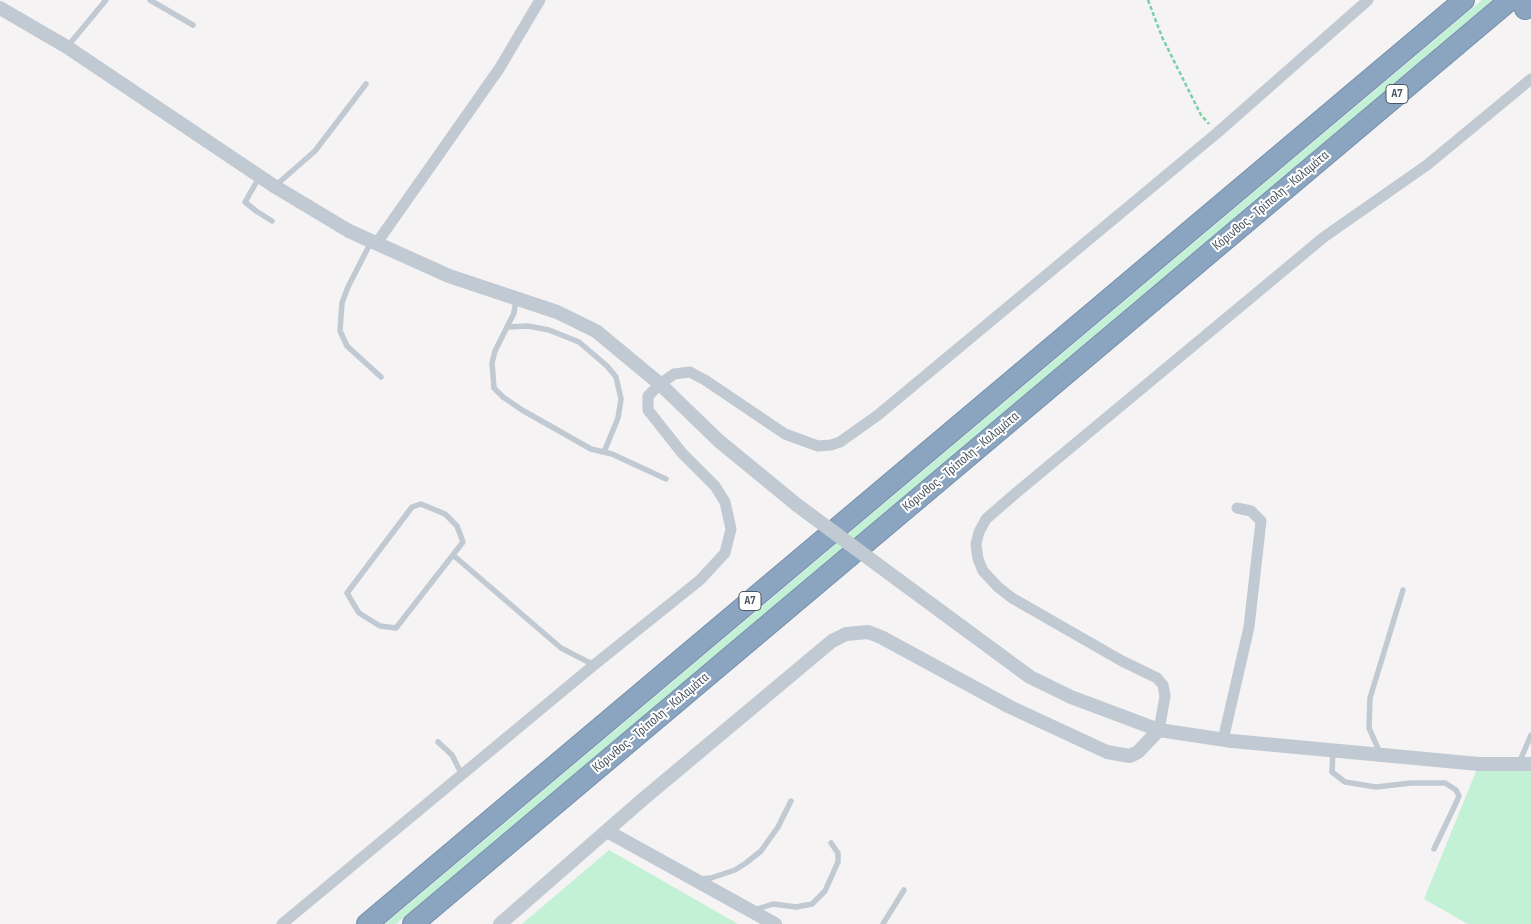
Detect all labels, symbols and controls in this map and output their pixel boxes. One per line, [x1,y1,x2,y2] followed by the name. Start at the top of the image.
[1386,85,1408,104] road number: Α7
[1209,147,1333,255] street label: Κόρινθος - Τρίπολη - Καλαμάτα
[899,408,1023,516] street label: Κόρινθος - Τρίπολη - Καλαμάτα
[739,592,761,610] road number: Α7
[589,669,713,777] street label: Κόρινθος - Τρίπολη - Καλαμάτα

